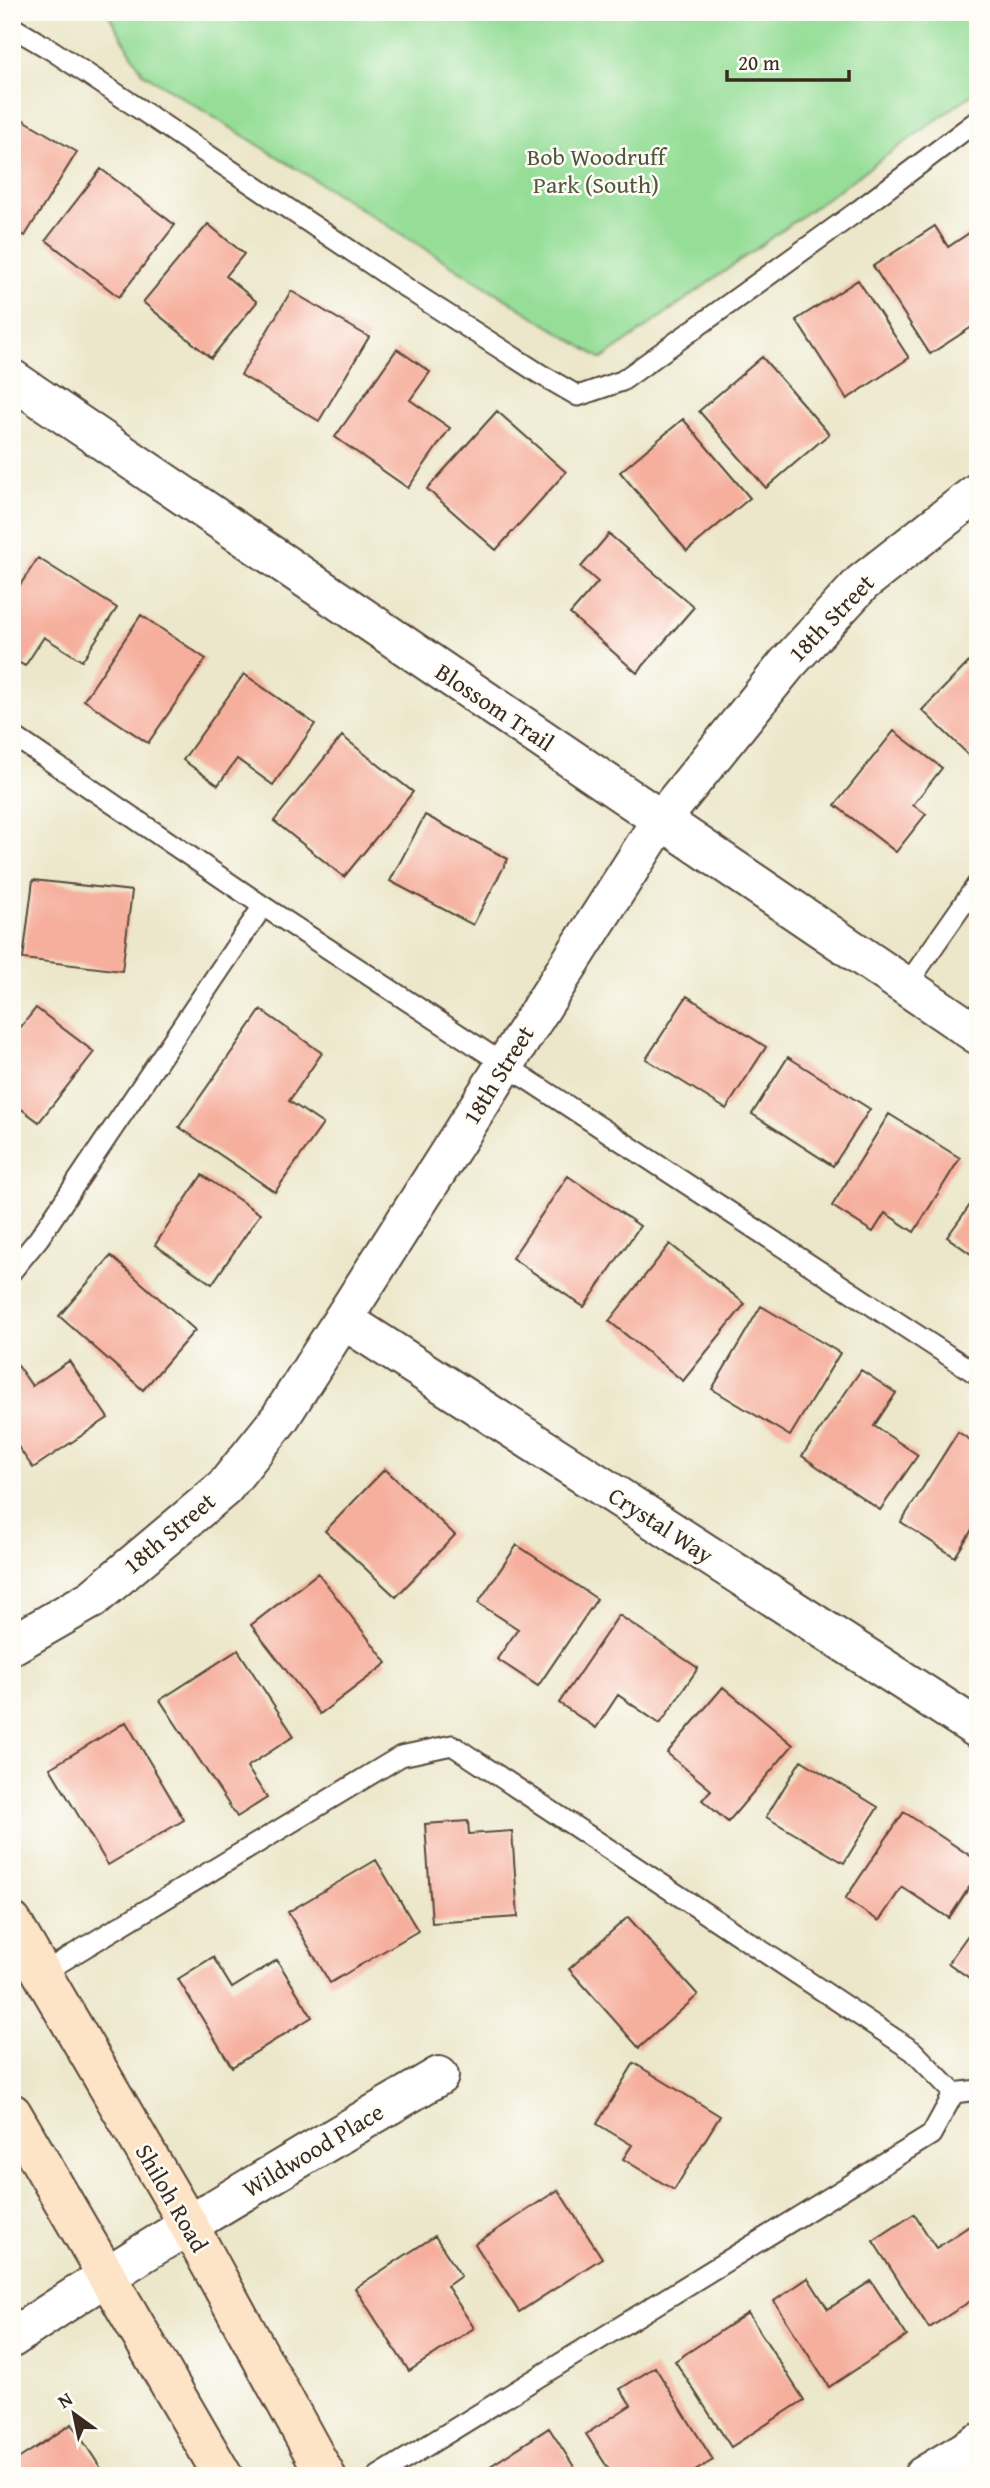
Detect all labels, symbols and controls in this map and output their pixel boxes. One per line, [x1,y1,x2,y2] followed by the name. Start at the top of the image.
[727,38,850,82] scale bar
[738,47,780,78] text: 20 m
[527,139,668,202] park label: Bob Woodruff Park (South)
[780,566,883,670] street label: 18th Street
[429,654,562,760] street label: Blossom Trail
[454,1018,543,1131] street label: 18th Street
[602,1478,720,1572] street label: Crystal Way
[115,1484,223,1582] street label: 18th Street
[236,2094,390,2206] street label: Wildwood Place
[127,2137,217,2259] street label: Shiloh Road
[38,2380,108,2450] north arrow
[52,2384,78,2415] text: N

